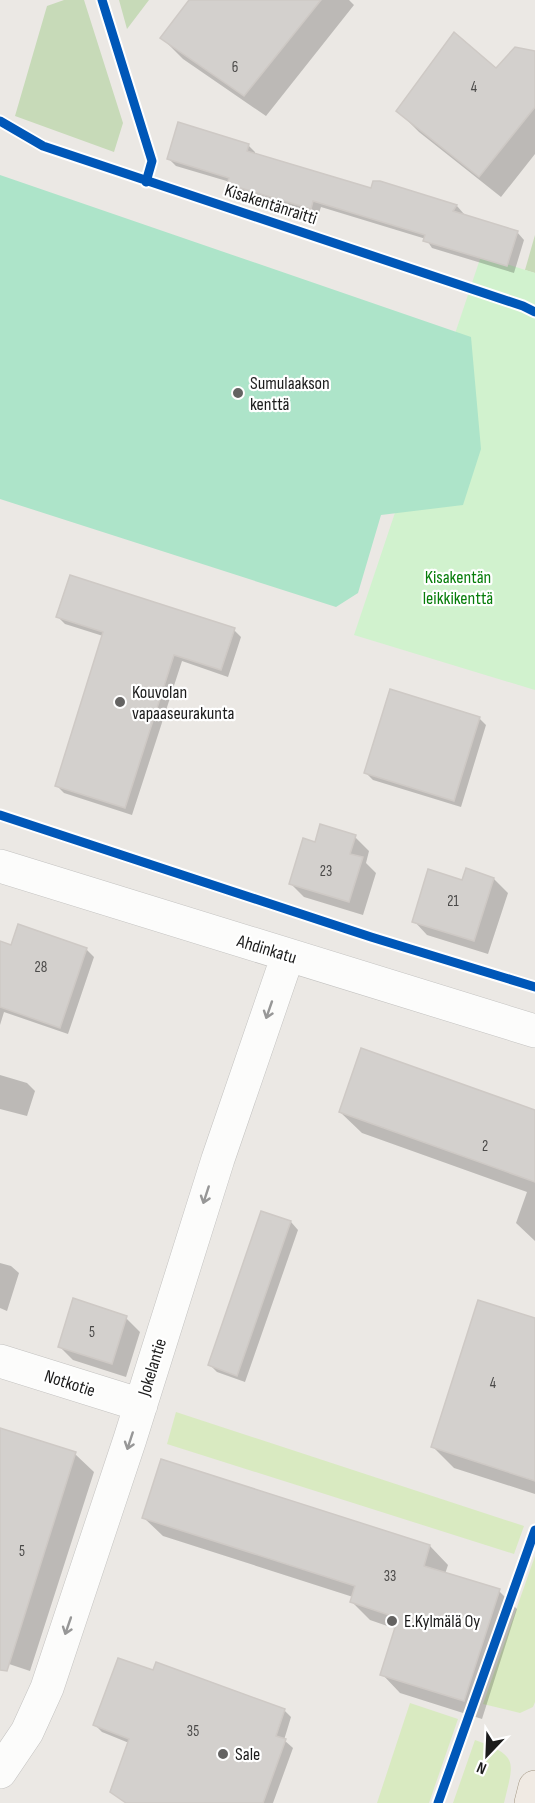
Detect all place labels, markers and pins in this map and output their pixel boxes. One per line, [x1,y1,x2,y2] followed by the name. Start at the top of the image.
[250,373,330,415] place label: Sumulaakson kenttä
[231,386,245,400] marker: Sumulaakson kenttä
[132,682,235,724] place label: Kouvolan vapaaseurakunta
[113,695,127,709] marker: Kouvolan vapaaseurakunta
[404,1611,480,1632] place label: E.Kylmälä Oy
[385,1614,399,1628] marker: E.Kylmälä Oy
[235,1744,260,1765] place label: Sale
[216,1747,230,1761] marker: Sale

